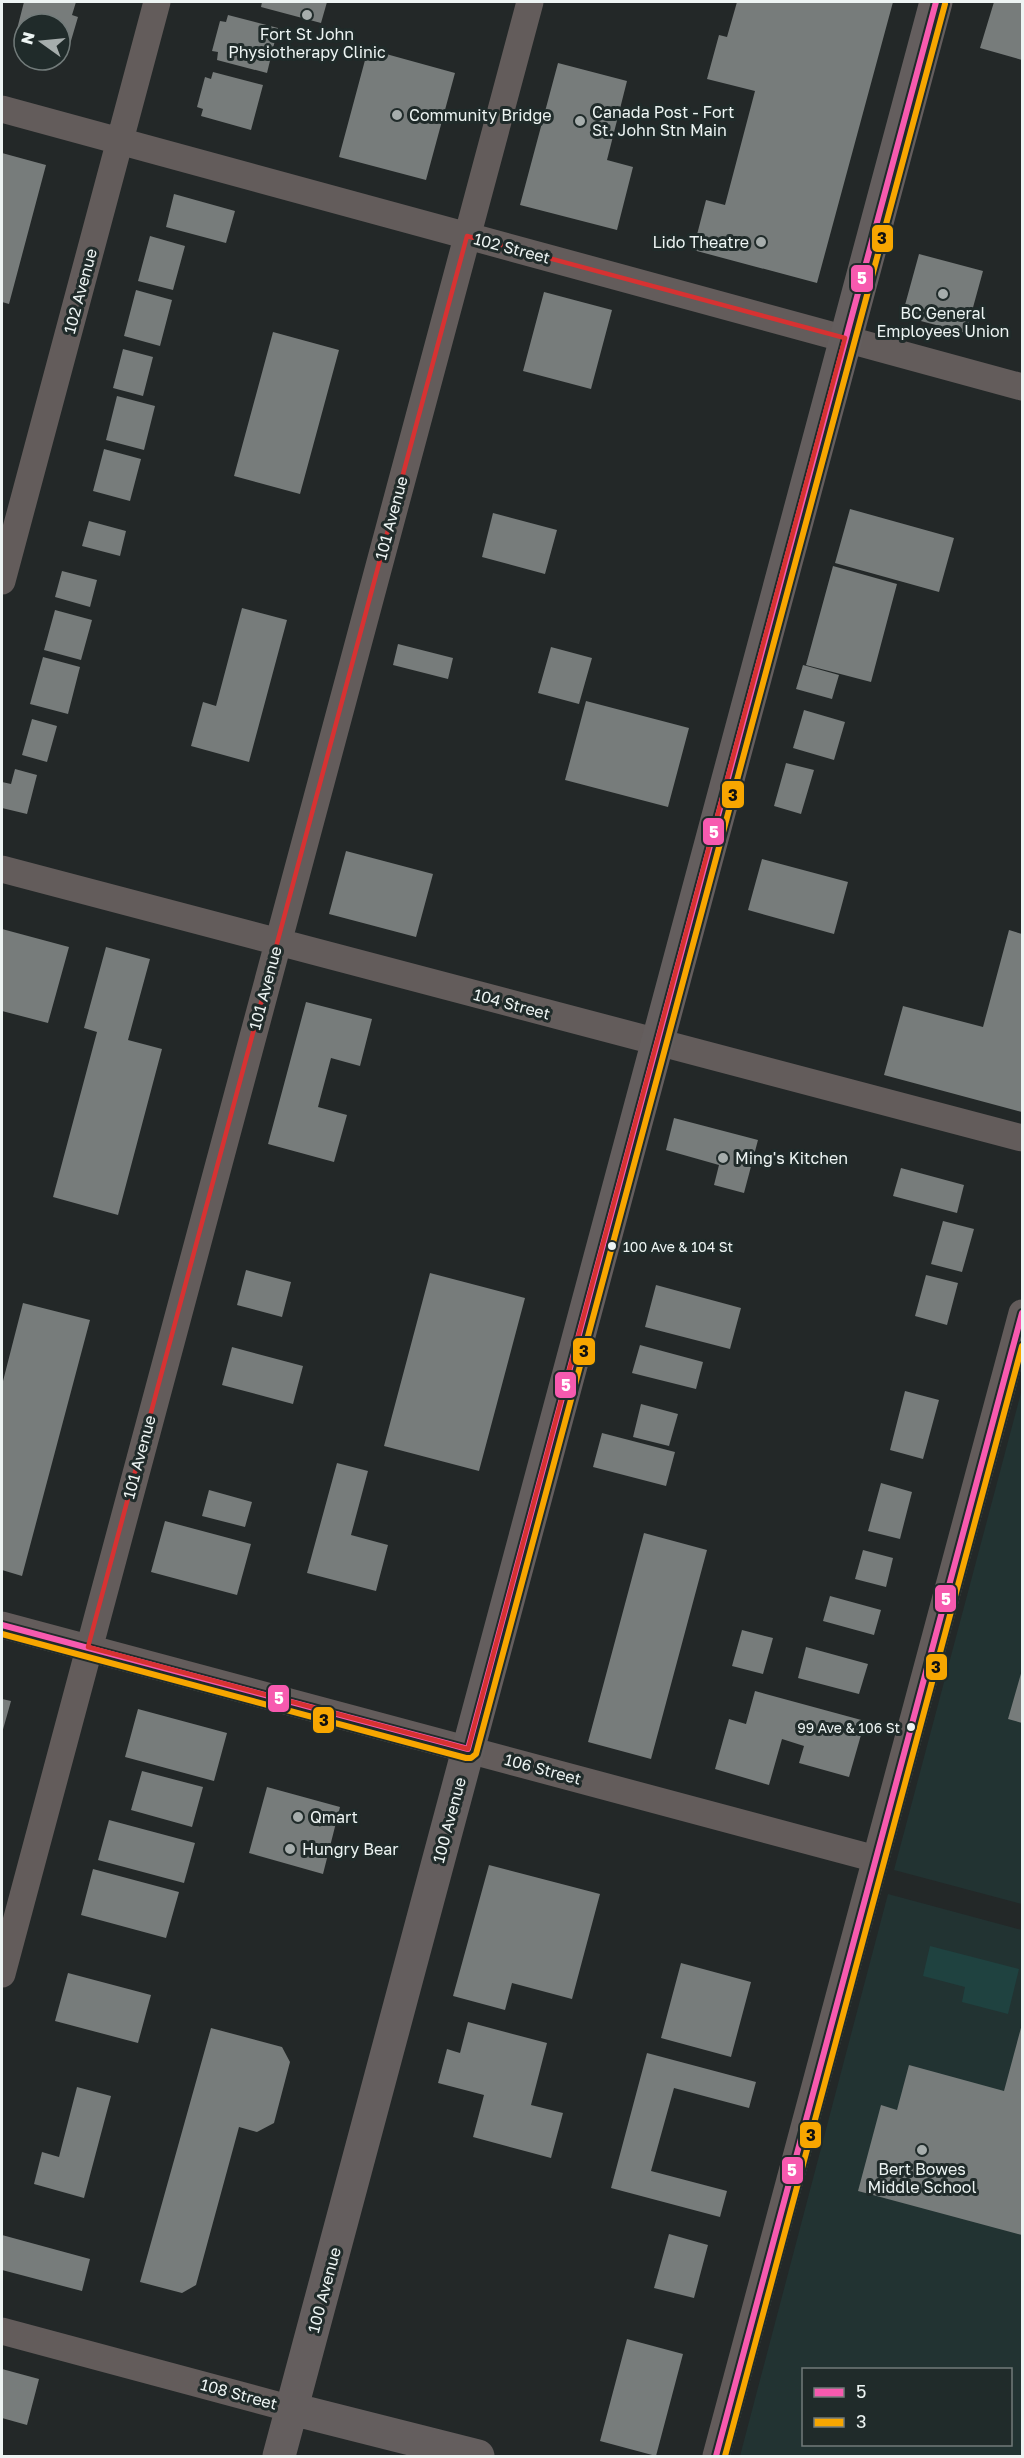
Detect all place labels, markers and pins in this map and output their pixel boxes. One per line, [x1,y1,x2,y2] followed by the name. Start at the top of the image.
[300,8,314,22] marker: Fort St John Physiotherapy Clinic
[228,24,386,62] place label: Fort St John Physiotherapy Clinic
[592,102,734,140] place label: Canada Post - Fort St. John Stn Main
[409,105,552,125] place label: Community Bridge
[390,108,404,122] marker: Community Bridge
[573,114,587,128] marker: Canada Post - Fort St. John Stn Main
[652,232,749,252] place label: Lido Theatre
[754,235,768,249] marker: Lido Theatre
[936,287,950,301] marker: BC General Employees Union
[877,303,1009,341] place label: BC General Employees Union
[735,1148,848,1168] place label: Ming's Kitchen
[716,1151,730,1165] marker: Ming's Kitchen
[623,1238,733,1255] place label: 100 Ave & 104 St
[606,1240,618,1252] marker: 100 Ave & 104 St
[797,1719,900,1736] place label: 99 Ave & 106 St
[905,1721,917,1733] marker: 99 Ave & 106 St
[310,1807,358,1827] place label: Qmart
[291,1810,305,1824] marker: Qmart
[302,1839,398,1859] place label: Hungry Bear
[283,1842,297,1856] marker: Hungry Bear
[915,2143,929,2157] marker: Bert Bowes Middle School
[867,2159,977,2197] place label: Bert Bowes Middle School

